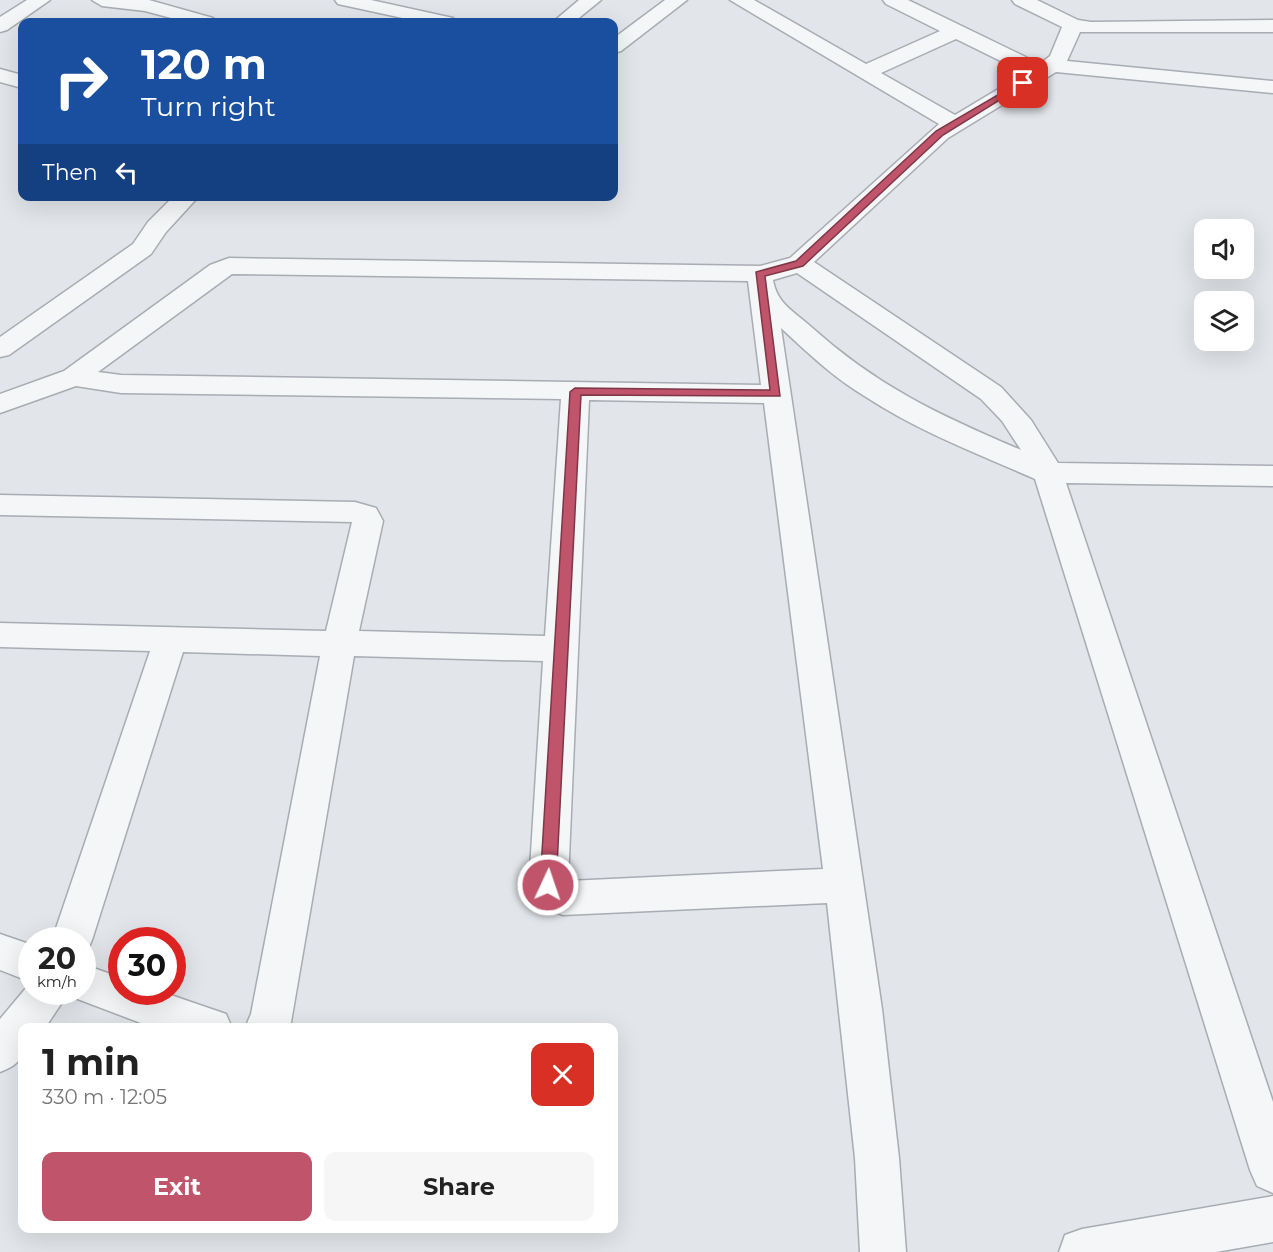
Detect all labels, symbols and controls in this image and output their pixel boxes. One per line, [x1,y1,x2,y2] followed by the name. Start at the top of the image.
[141,38,267,90] text: 120 m
[42,42,120,120] icon: right
[997,57,1048,108] pin
[1006,66,1039,99] icon: arrive
[141,90,276,123] text: Turn right
[110,156,143,189] icon: left
[42,159,98,186] text: Then
[1194,219,1254,351] map controls
[1194,219,1254,279] button: sound
[1194,291,1254,351] button: layers
[516,853,580,917] position arrow
[108,927,186,1005] speed limit sign: 30
[38,940,76,977] text: 20
[37,972,77,991] text: km/h
[42,1040,140,1084] text: 1 min
[531,1043,594,1106] button: close
[42,1085,167,1109] text: 330 m · 12:05
[42,1152,312,1221] button: Exit
[324,1152,594,1221] button: Share

